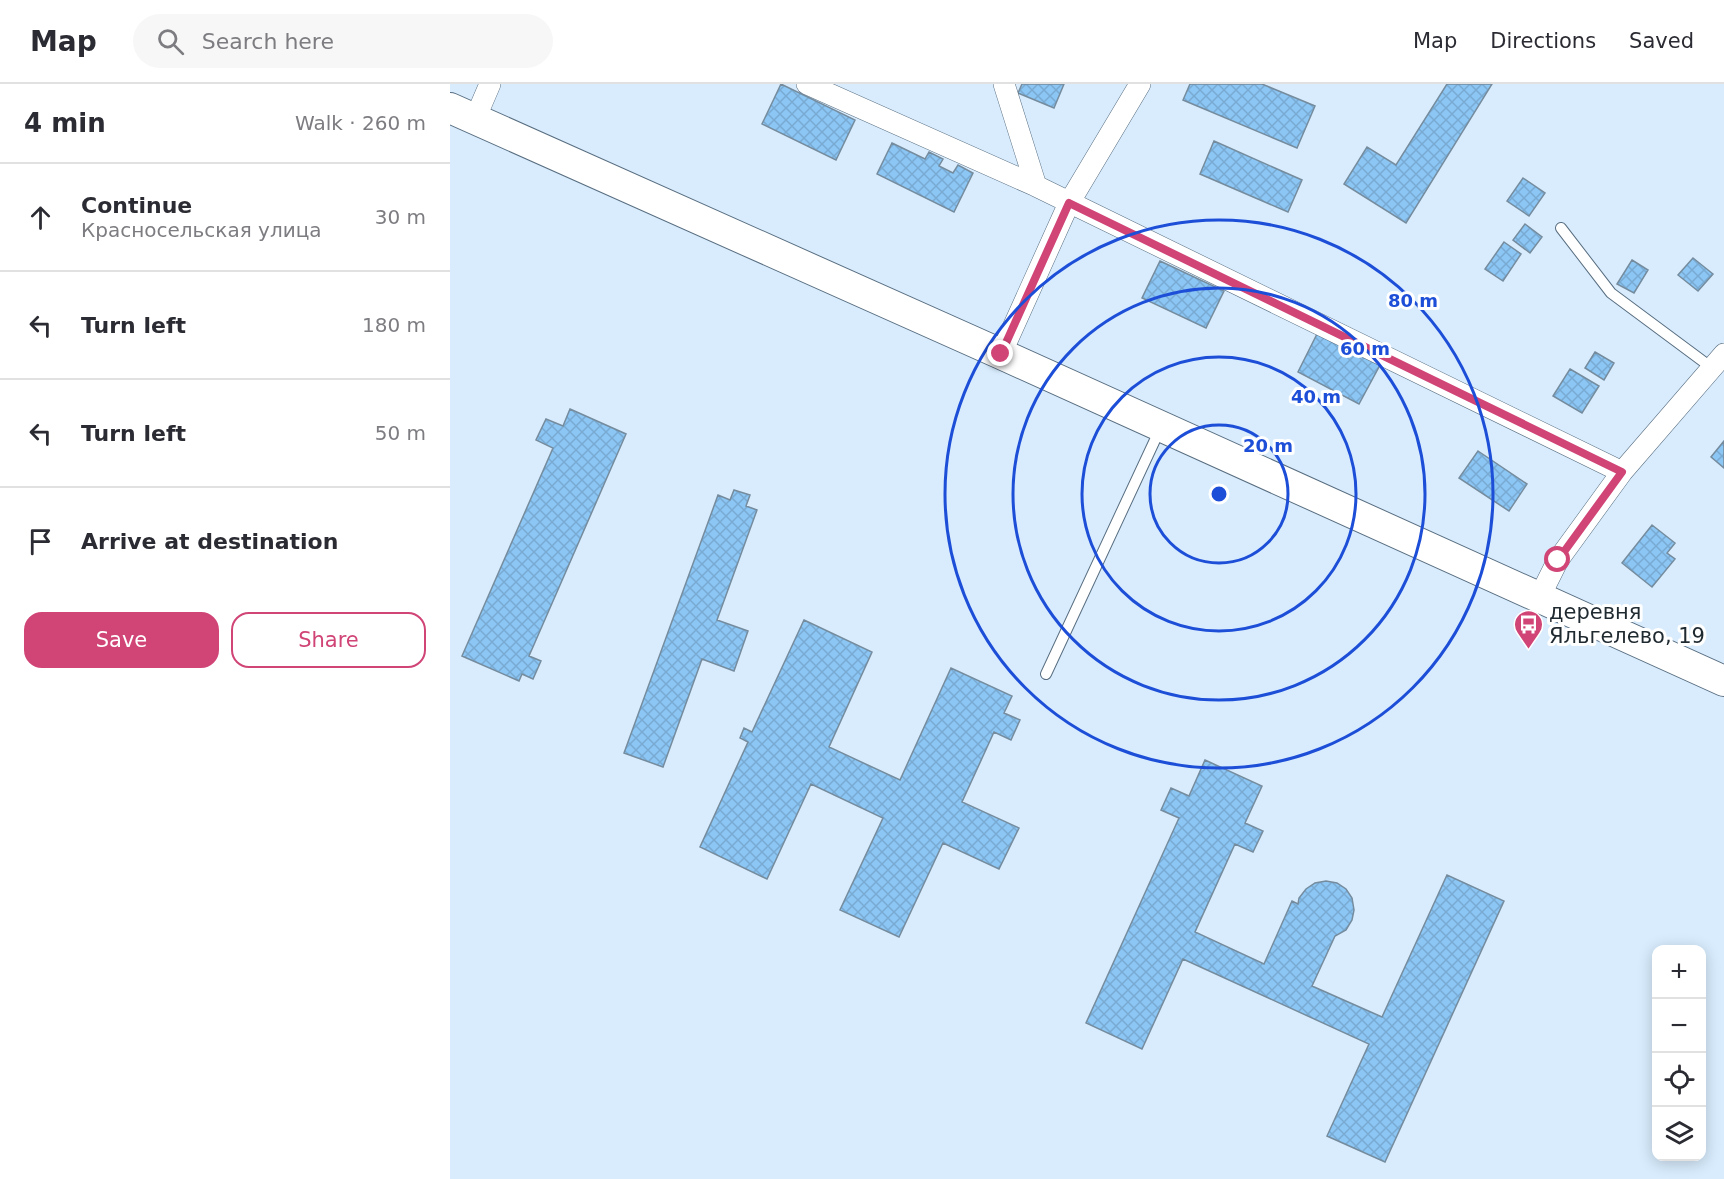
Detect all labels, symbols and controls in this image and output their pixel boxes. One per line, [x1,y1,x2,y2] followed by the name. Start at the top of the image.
[133,14,553,68] search box
[30,25,97,58] text: Map
[154,25,187,58] icon: search
[202,29,334,54] text: Search here
[1413,29,1457,53] text: Map
[1490,29,1596,53] text: Directions
[1629,29,1694,53] text: Saved
[24,108,106,138] text: 4 min
[295,111,426,135] text: Walk · 260 m
[81,193,192,218] text: Continue
[24,201,57,234] icon: ahead
[375,205,426,229] text: 30 m
[81,218,322,242] text: Красносельская улица
[1388,290,1438,311] text: 80 m
[24,309,57,342] icon: left
[81,313,186,338] text: Turn left
[362,313,426,337] text: 180 m
[1340,338,1390,359] text: 60 m
[987,340,1013,366] route end
[1291,386,1341,407] text: 40 m
[24,417,57,450] icon: left
[81,421,186,446] text: Turn left
[375,421,426,445] text: 50 m
[1243,435,1293,456] text: 20 m
[1209,484,1229,504] centre of rings
[24,525,57,558] icon: arrive
[81,529,338,554] text: Arrive at destination
[1544,546,1570,572] route start
[1549,600,1705,648] place label: деревня Яльгелево, 19
[1512,608,1544,650] bus stop icon: деревня Яльгелево, 19
[24,612,219,668] button: Save
[231,612,426,668] button: Share
[1652,945,1706,1161] map controls
[1652,945,1706,999] button: +
[1652,999,1706,1053] button: −
[1652,1053,1706,1107] button: locate
[1652,1107,1706,1161] button: layers

